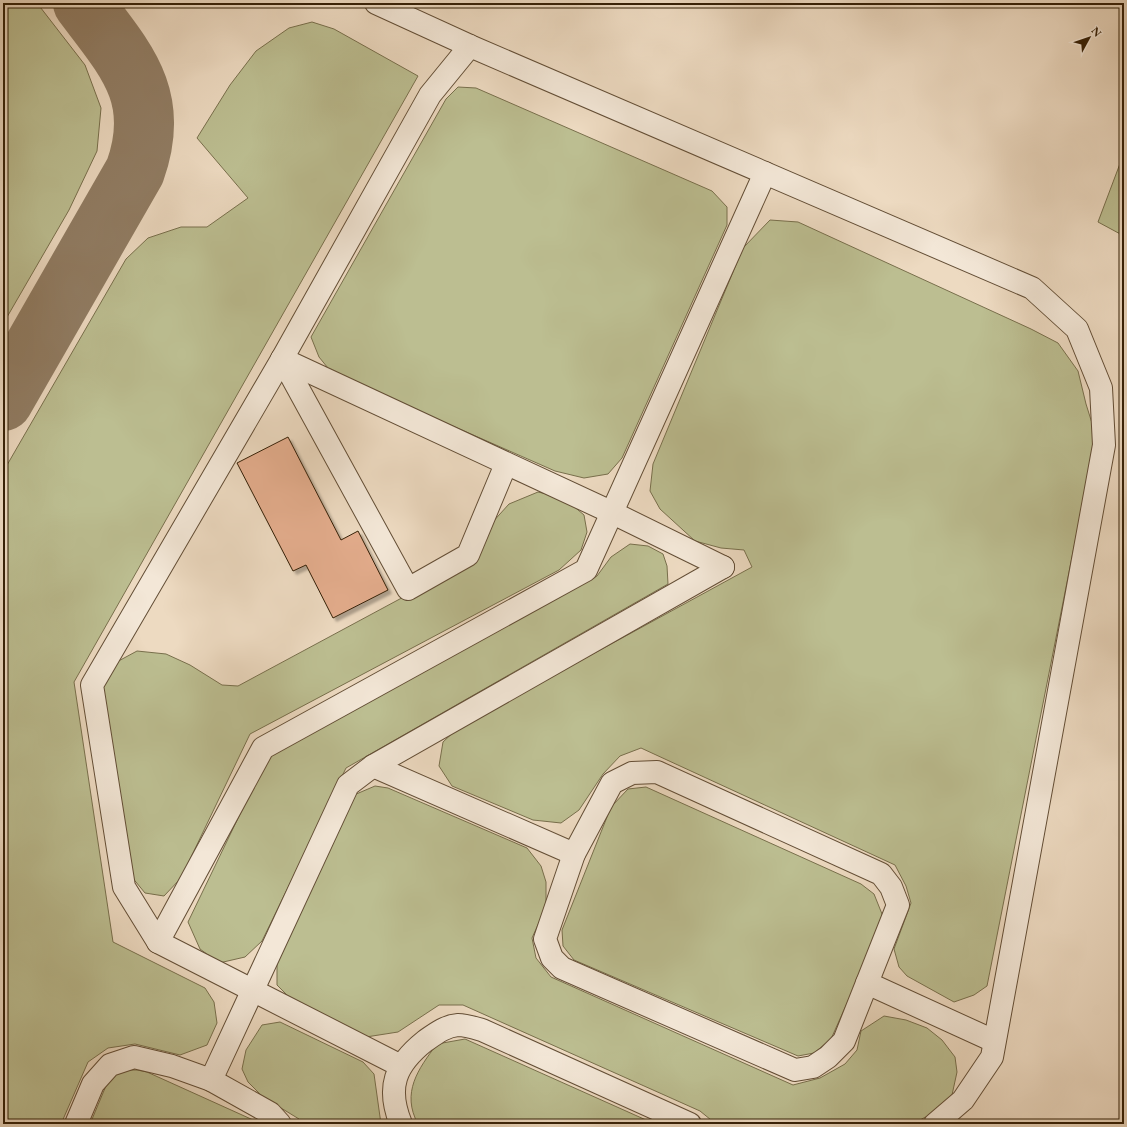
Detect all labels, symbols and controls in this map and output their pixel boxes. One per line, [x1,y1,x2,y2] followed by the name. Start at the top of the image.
[1069,18,1109,58] north arrow
[1088,24,1105,40] text: N

